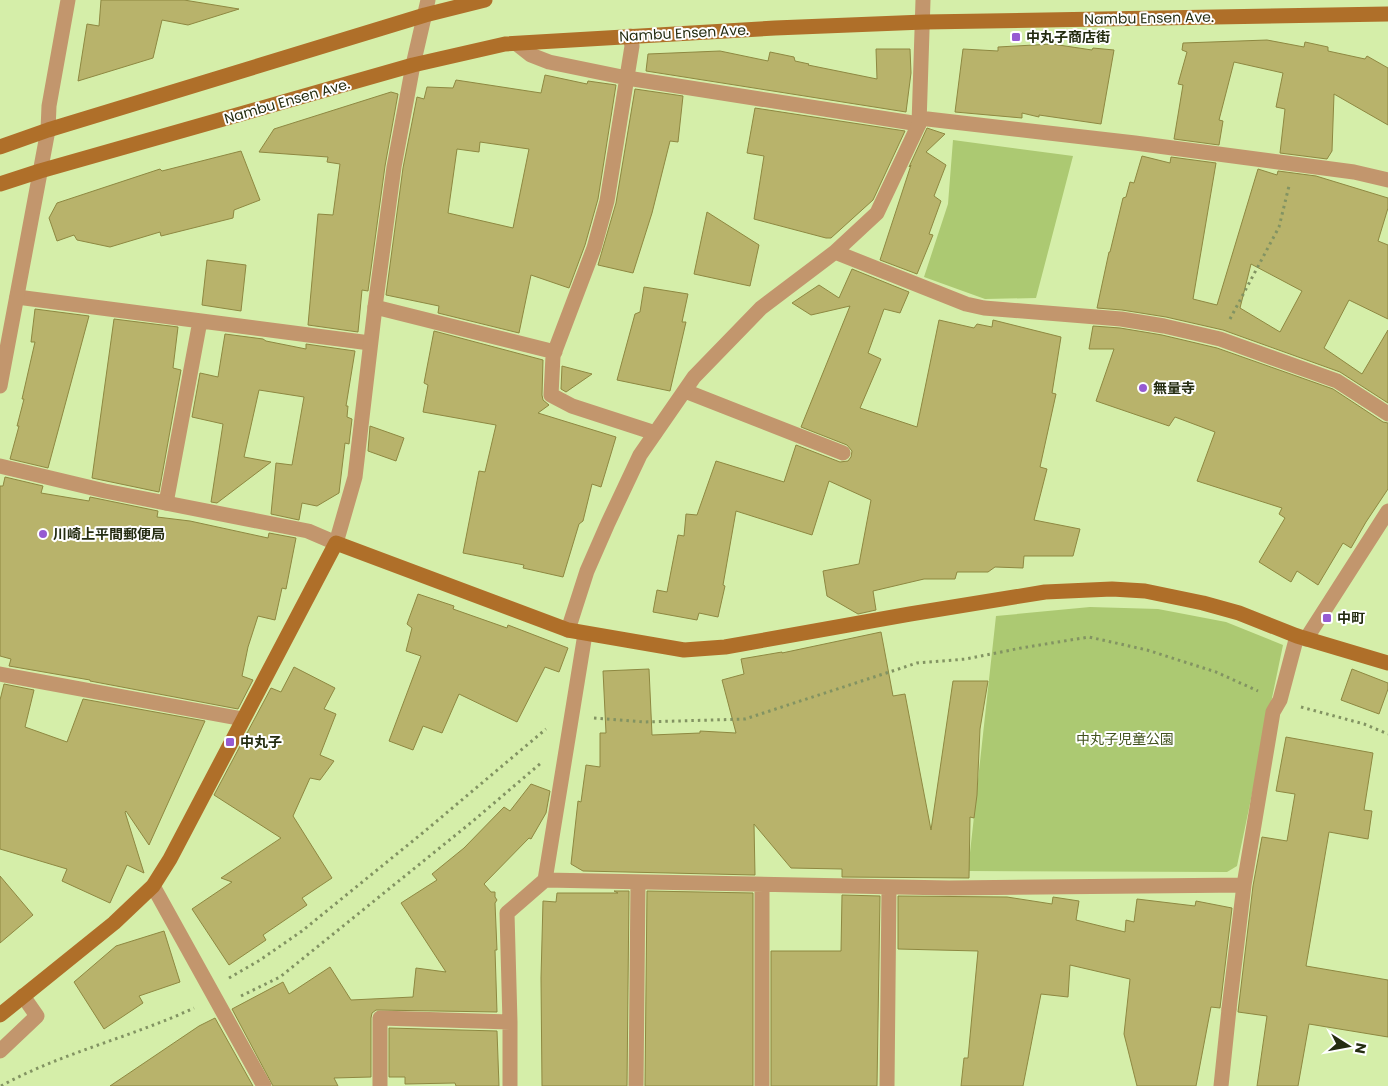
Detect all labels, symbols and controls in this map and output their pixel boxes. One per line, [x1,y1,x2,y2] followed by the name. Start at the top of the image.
[1084,7,1214,29] street label: Nambu Ensen Ave.
[619,20,749,46] street label: Nambu Ensen Ave.
[1026,27,1110,47] place label: 中丸子商店街
[1010,31,1022,43] marker: 中丸子商店街
[222,74,352,128] street label: Nambu Ensen Ave.
[1153,378,1195,398] place label: 無量寺
[1137,382,1149,394] marker: 無量寺
[53,524,165,544] place label: 川崎上平間郵便局
[37,528,49,540] marker: 川崎上平間郵便局
[1337,608,1365,628] place label: 中町
[1321,612,1333,624] marker: 中町
[1076,729,1174,749] park label: 中丸子児童公園
[240,732,282,752] place label: 中丸子
[224,736,236,748] marker: 中丸子
[1323,1021,1373,1071] north arrow
[1350,1041,1372,1056] text: N

